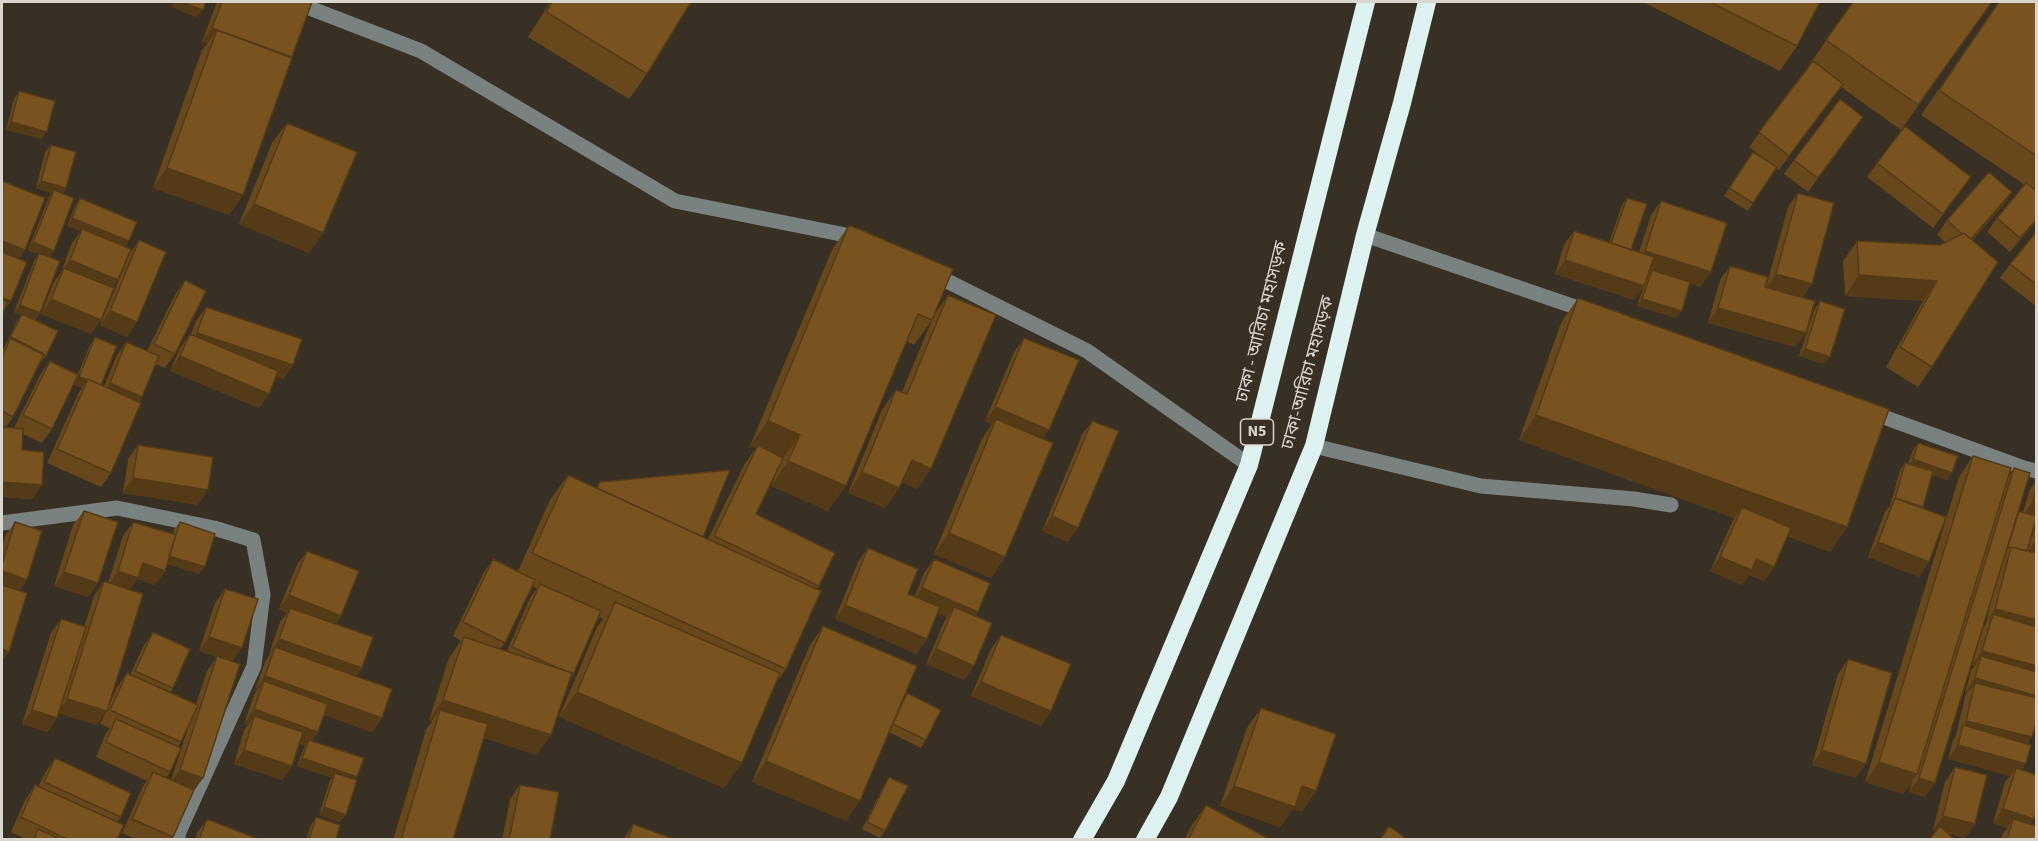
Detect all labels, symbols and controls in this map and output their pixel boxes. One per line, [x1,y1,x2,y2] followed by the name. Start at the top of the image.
[1233,239,1293,405] street label: ঢাকা - আরিচা মহাসড়ক
[1278,294,1340,452] street label: ঢাকা-আরিচা মহাসড়ক
[1240,419,1274,445] road number: N5

